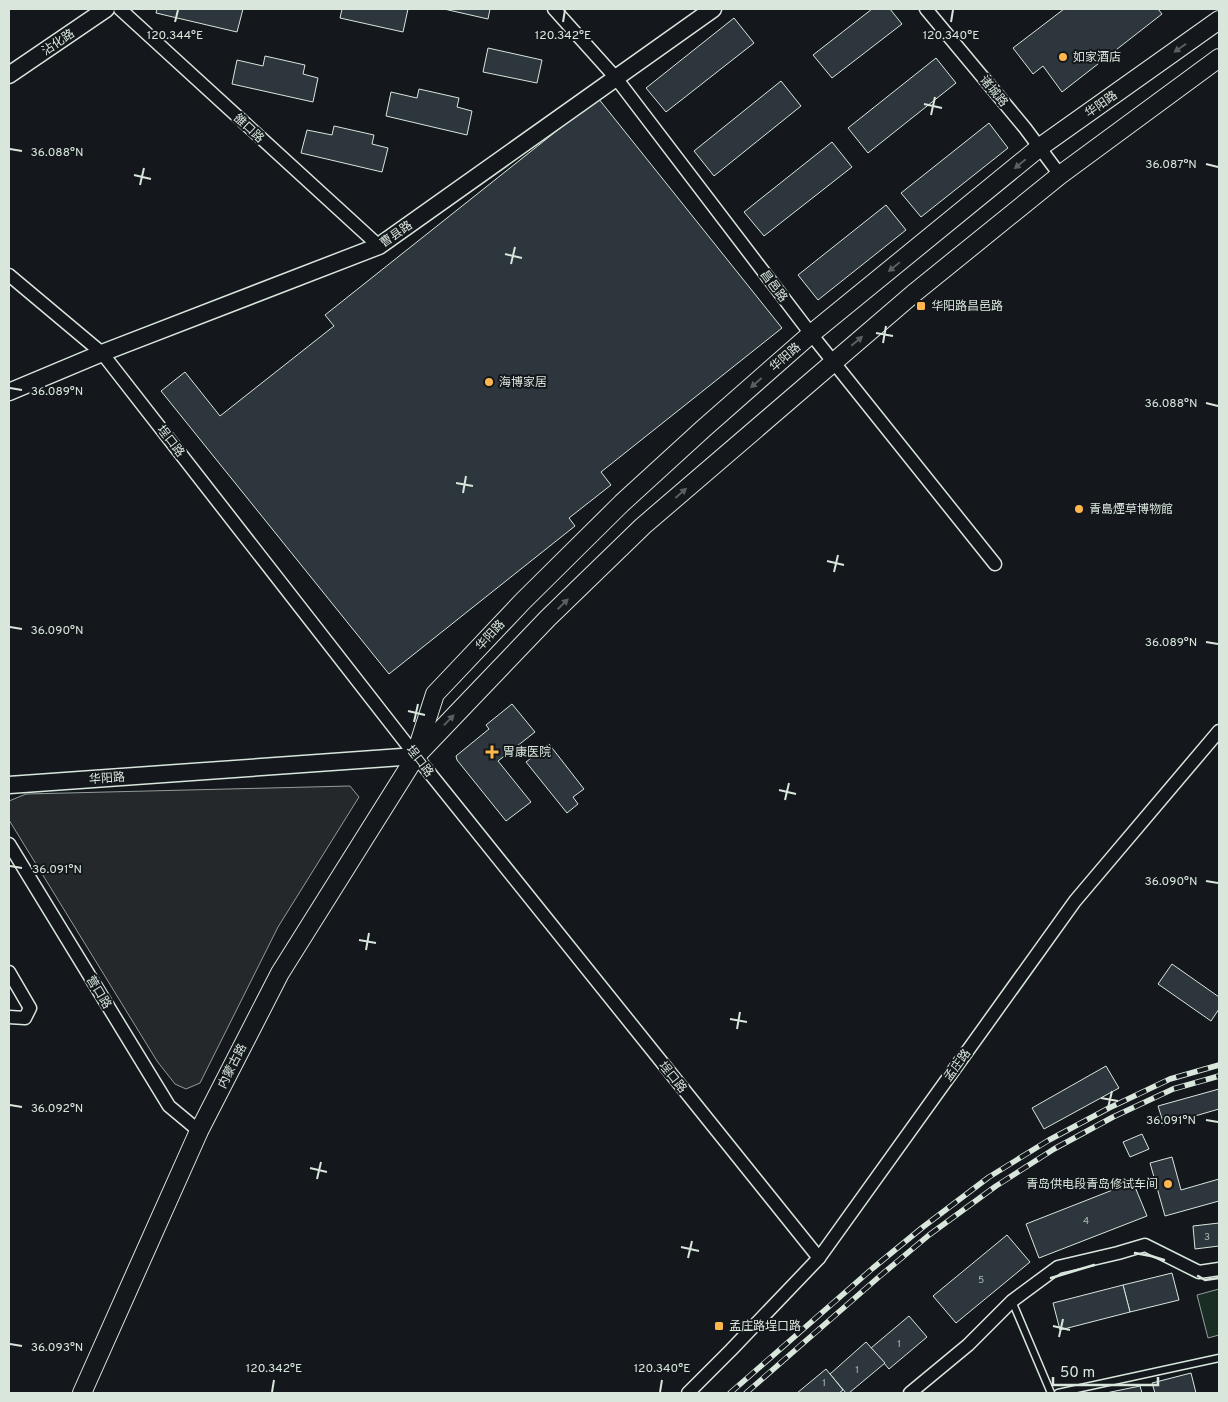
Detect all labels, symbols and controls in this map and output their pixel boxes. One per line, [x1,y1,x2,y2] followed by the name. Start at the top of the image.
[39,26,78,60] street label: 沾化路
[147,28,203,44] text: 120.344°E
[535,28,591,44] text: 120.342°E
[923,28,979,44] text: 120.340°E
[1173,43,1186,53] one-way arrow
[1073,50,1121,66] place label: 如家酒店
[1057,51,1069,63] marker: 如家酒店
[976,73,1011,111] street label: 诸城路
[1082,88,1121,122] street label: 华阳路
[230,111,267,147] street label: 雒口路
[31,145,83,161] text: 36.088°N
[1145,157,1197,173] text: 36.087°N
[1013,159,1026,170] one-way arrow
[377,218,416,252] street label: 曹县路
[888,261,900,272] one-way arrow
[756,267,790,306] street label: 昌邑路
[931,299,1003,315] place label: 华阳路昌邑路
[915,300,927,312] marker: 华阳路昌邑路
[851,336,864,347] one-way arrow
[767,340,804,376] street label: 华阳路
[499,375,547,391] place label: 海博家居
[483,376,495,388] marker: 海博家居
[749,377,762,388] one-way arrow
[31,384,83,400] text: 36.089°N
[1145,396,1197,412] text: 36.088°N
[153,423,188,461] street label: 埕口路
[675,487,687,499] one-way arrow
[1089,502,1173,518] place label: 青島煙草博物館
[1073,503,1085,515] marker: 青島煙草博物館
[556,598,568,610] one-way arrow
[473,617,509,654] street label: 华阳路
[31,623,83,639] text: 36.090°N
[1145,635,1197,651] text: 36.089°N
[443,715,455,727] one-way arrow
[402,743,437,781] street label: 埕口路
[485,745,499,759] marker: 胃康医院
[503,745,551,761] place label: 胃康医院
[89,770,126,788] street label: 华阳路
[32,862,82,878] text: 36.091°N
[1145,874,1197,890] text: 36.090°N
[82,973,114,1012] street label: 营口路
[215,1041,251,1091] street label: 内蒙古路
[941,1046,975,1085] street label: 孟庄路
[655,1059,690,1097] street label: 埕口路
[31,1101,83,1117] text: 36.092°N
[1146,1113,1196,1129] text: 36.091°N
[1026,1177,1158,1193] place label: 青岛供电段青岛修试车间
[1162,1178,1174,1190] marker: 青岛供电段青岛修试车间
[1083,1215,1089,1228] house number: 4
[1204,1231,1210,1244] house number: 3
[978,1274,984,1287] house number: 5
[729,1319,801,1335] place label: 孟庄路埕口路
[713,1320,725,1332] marker: 孟庄路埕口路
[897,1338,901,1351] house number: 1
[31,1340,83,1356] text: 36.093°N
[1053,1354,1158,1386] scale bar
[246,1361,302,1377] text: 120.342°E
[634,1361,690,1377] text: 120.340°E
[855,1364,859,1377] house number: 1
[1060,1364,1095,1383] text: 50 m
[822,1377,826,1390] house number: 1

